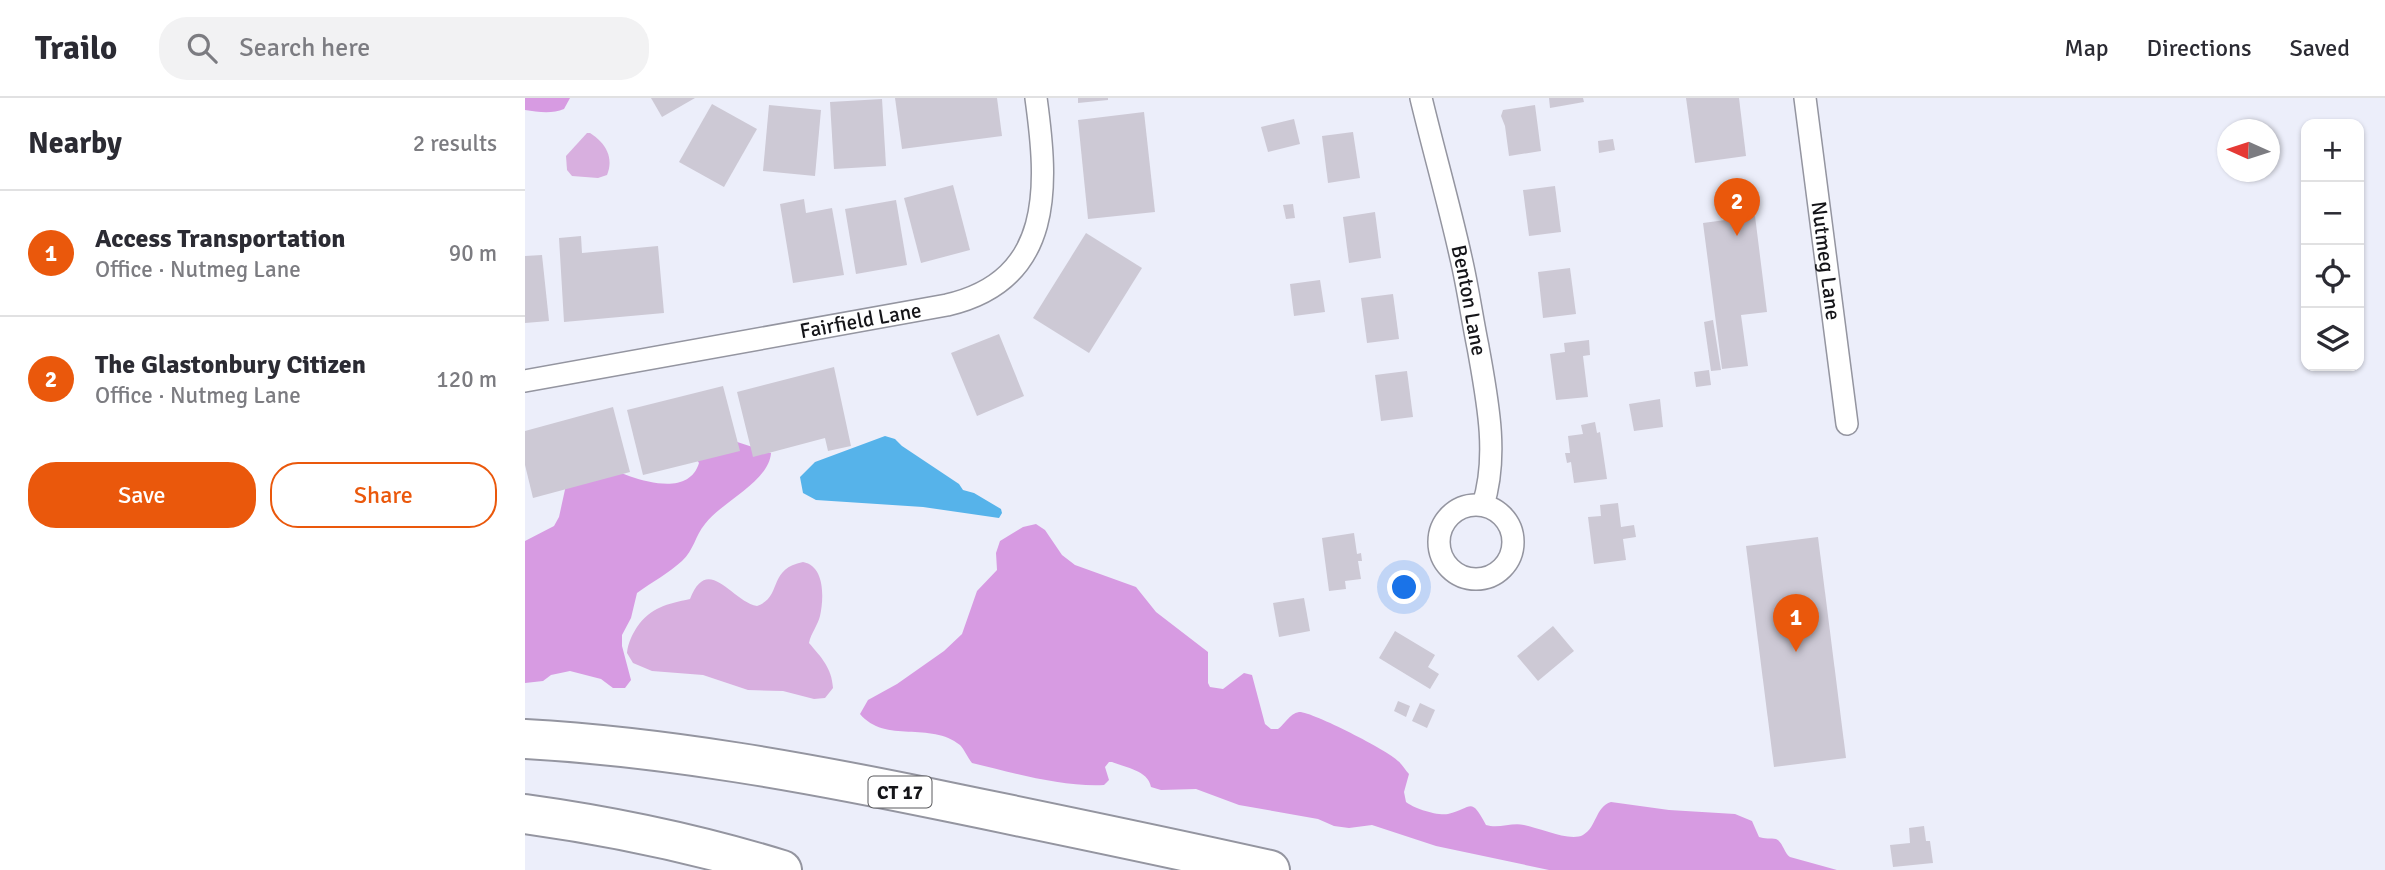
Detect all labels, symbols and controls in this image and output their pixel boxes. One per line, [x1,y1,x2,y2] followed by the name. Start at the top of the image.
[159,17,649,80] search box
[35,28,117,69] text: Trailo
[183,29,221,67] icon: search
[239,32,370,64] text: Search here
[2064,33,2109,63] text: Map
[2147,33,2252,63] text: Directions
[2290,33,2350,63] text: Saved
[2217,119,2280,182] north arrow
[2301,119,2364,371] map controls
[2301,119,2364,182] button: +
[28,125,122,162] text: Nearby
[413,129,497,158] text: 2 results
[1714,178,1760,236] pin: 2
[2301,182,2364,245] button: −
[1805,200,1846,322] street label: Nutmeg Lane
[95,223,346,255] text: Access Transportation
[45,239,57,268] text: 1
[449,239,497,268] text: 90 m
[1445,242,1492,358] street label: Benton Lane
[2301,245,2364,308] button: locate
[95,255,301,284] text: Office · Nutmeg Lane
[798,297,923,344] street label: Fairfield Lane
[2301,308,2364,371] button: layers
[95,349,366,381] text: The Glastonbury Citizen
[45,365,57,394] text: 2
[436,365,497,394] text: 120 m
[95,381,301,410] text: Office · Nutmeg Lane
[28,462,256,528] button: Save
[270,462,497,528] button: Share
[1387,570,1421,604] your location
[1773,594,1819,652] pin: 1
[869,776,931,807] road number: CT 17

